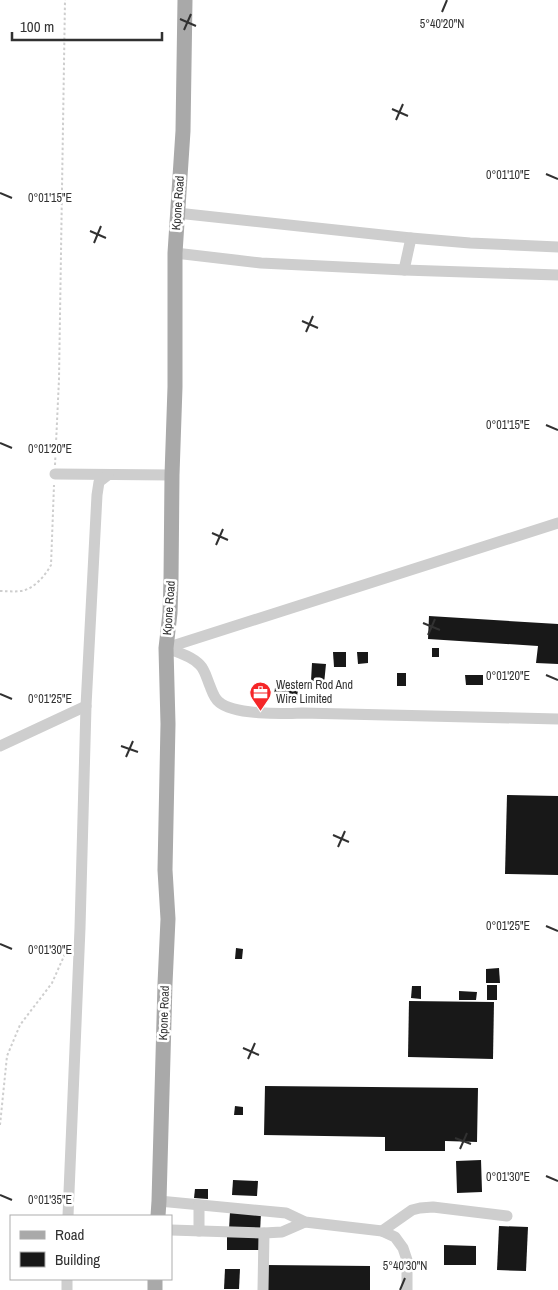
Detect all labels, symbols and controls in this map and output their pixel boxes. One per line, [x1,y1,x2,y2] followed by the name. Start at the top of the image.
[12,10,162,42] scale bar
[20,16,54,37] text: 100 m
[420,16,464,32] text: 5°40'20"N
[486,167,530,183] text: 0°01'10"E
[168,175,188,231] street label: Kpone Road
[28,190,72,206] text: 0°01'15"E
[486,417,530,433] text: 0°01'15"E
[28,441,72,457] text: 0°01'20"E
[159,580,179,636] street label: Kpone Road
[486,668,530,684] text: 0°01'20"E
[276,677,353,707] place label: Western Rod And Wire Limited
[248,680,272,711] office icon: Western Rod And Wire Limited
[28,691,72,707] text: 0°01'25"E
[486,918,530,934] text: 0°01'25"E
[28,942,72,958] text: 0°01'30"E
[155,985,173,1041] street label: Kpone Road
[486,1169,530,1185] text: 0°01'30"E
[28,1192,72,1208] text: 0°01'35"E
[10,1215,172,1280] legend
[55,1224,84,1245] text: Road
[55,1249,100,1270] text: Building
[383,1258,427,1274] text: 5°40'30"N

